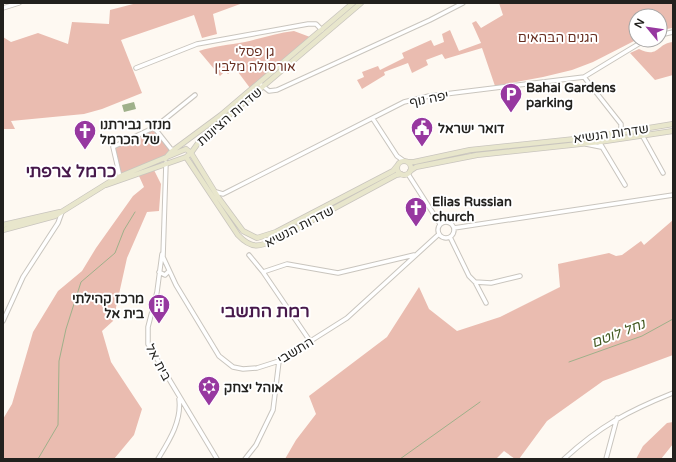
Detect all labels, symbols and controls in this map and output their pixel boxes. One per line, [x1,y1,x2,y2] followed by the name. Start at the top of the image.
[628,8,668,48] north arrow
[632,16,648,30] text: N
[518,30,598,46] park label: הגנים הבהאים
[214,44,296,75] park label: גן פסלי אורסולה מלבין
[526,80,616,111] place label: Bahai Gardens parking
[498,81,524,114] parking icon: Bahai Gardens parking
[194,84,266,150] street label: שדרות הציונות
[408,87,450,111] street label: יפה נוף
[409,115,435,148] public building icon: דואר ישראל
[100,117,171,148] place label: מנזר גבירתנו של הכרמל
[72,118,98,151] church icon: מנזר גבירתנו של הכרמל
[438,121,505,137] place label: דואר ישראל
[572,121,650,147] street label: שדרות הנשיא
[26,161,117,182] district label: כרמל צרפתי
[432,194,512,225] place label: Elias Russian church
[403,195,429,228] church icon: Elias Russian church
[262,203,337,251] street label: שדרות הנשיא
[72,291,145,322] place label: מרכז קהילתי בית אל
[146,292,172,325] building icon: מרכז קהילתי בית אל
[220,301,310,322] district label: רמת התשבי
[589,315,649,352] water label: נחל לוטם
[274,334,317,368] street label: התשבי
[142,341,174,384] street label: בית אל
[196,374,222,407] synagogue icon: אוהל יצחק
[224,380,284,396] place label: אוהל יצחק

